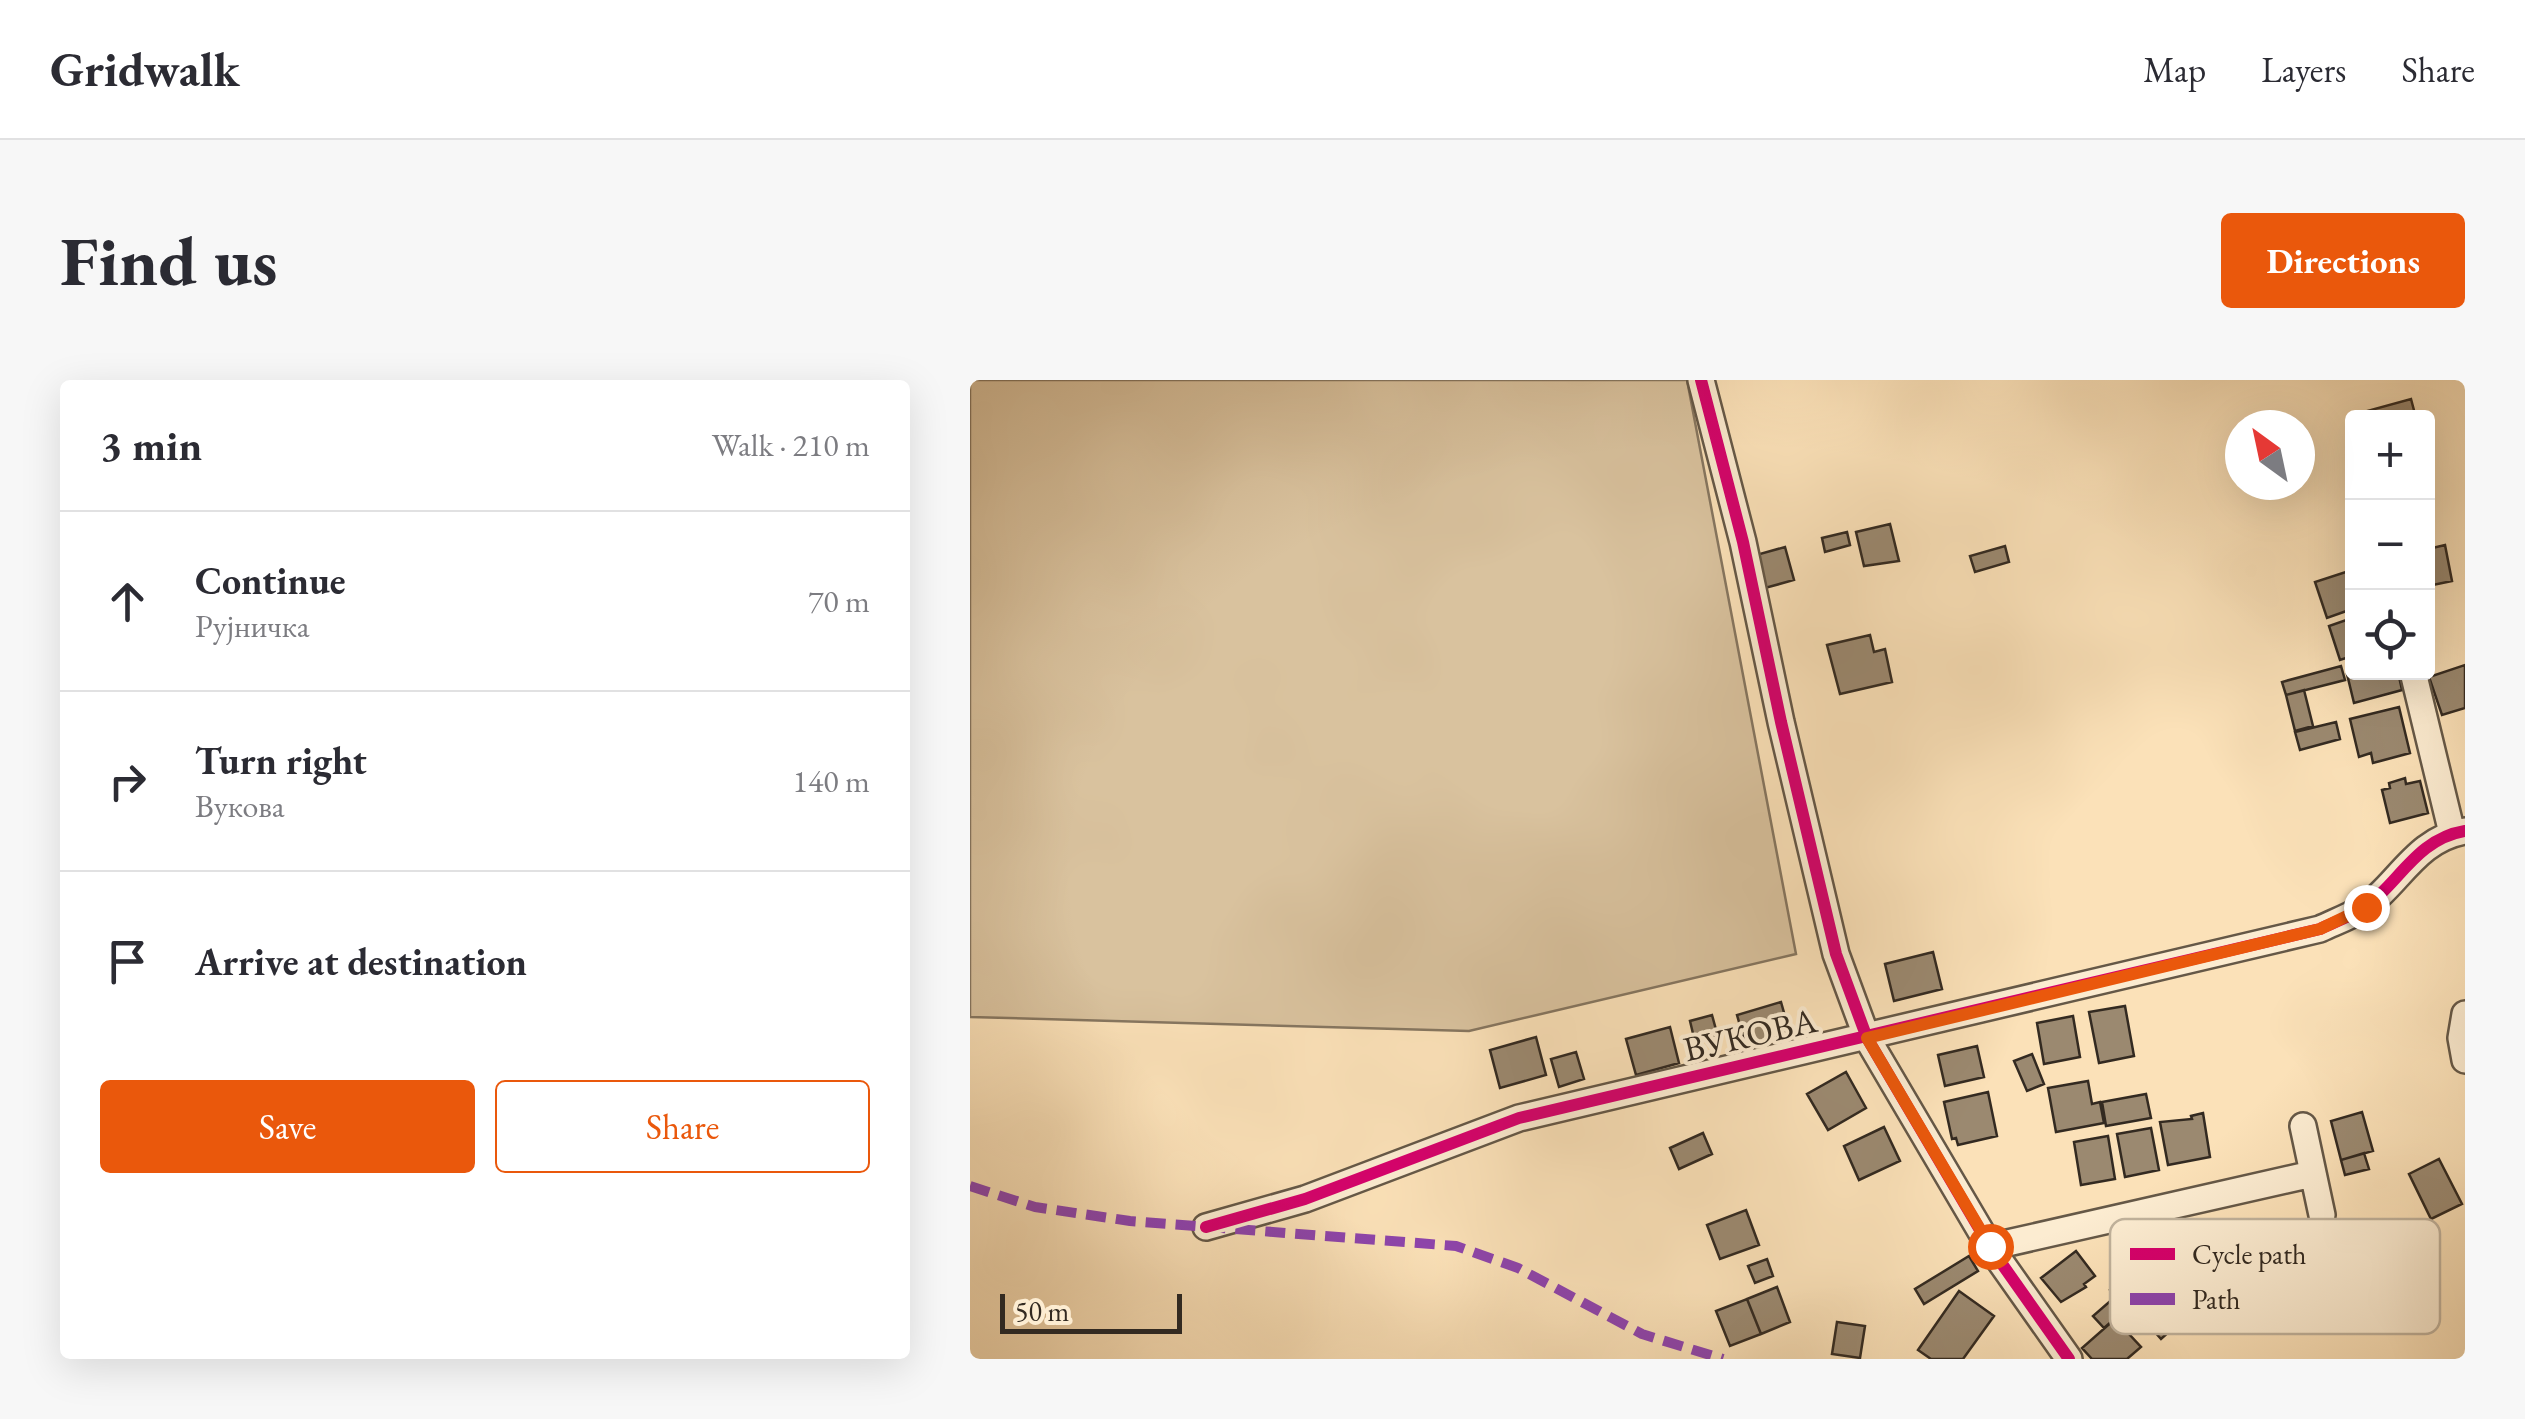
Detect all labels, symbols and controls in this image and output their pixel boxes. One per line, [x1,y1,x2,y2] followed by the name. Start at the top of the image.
[50,38,240,100] text: Gridwalk
[2143,47,2206,92] text: Map
[2261,47,2346,92] text: Layers
[2401,47,2475,92] text: Share
[2221,213,2465,308] button: Directions
[60,215,278,306] text: Find us
[2225,410,2315,500] north arrow
[2345,410,2435,680] map controls
[2345,410,2435,500] button: +
[100,418,202,473] text: 3 min
[712,424,870,466] text: Walk · 210 m
[2345,500,2435,590] button: −
[195,556,346,605] text: Continue
[100,574,155,629] icon: ahead
[808,580,870,622] text: 70 m
[2345,590,2435,680] button: locate
[195,605,309,647] text: Рујничка
[195,736,367,785] text: Turn right
[100,754,155,809] icon: right
[793,760,870,802] text: 140 m
[195,785,285,827] text: Вукова
[2344,885,2390,931] route end
[100,934,155,989] icon: arrive
[195,937,527,986] text: Arrive at destination
[1679,997,1822,1071] street label: ВУКОВА
[100,1080,475,1173] button: Save
[495,1080,870,1173] button: Share
[2110,1219,2440,1334] legend
[1968,1224,2014,1270] route start
[2192,1236,2306,1272] text: Cycle path
[2192,1281,2240,1317] text: Path
[1000,1289,1182,1334] scale bar
[1015,1293,1069,1329] text: 50 m

